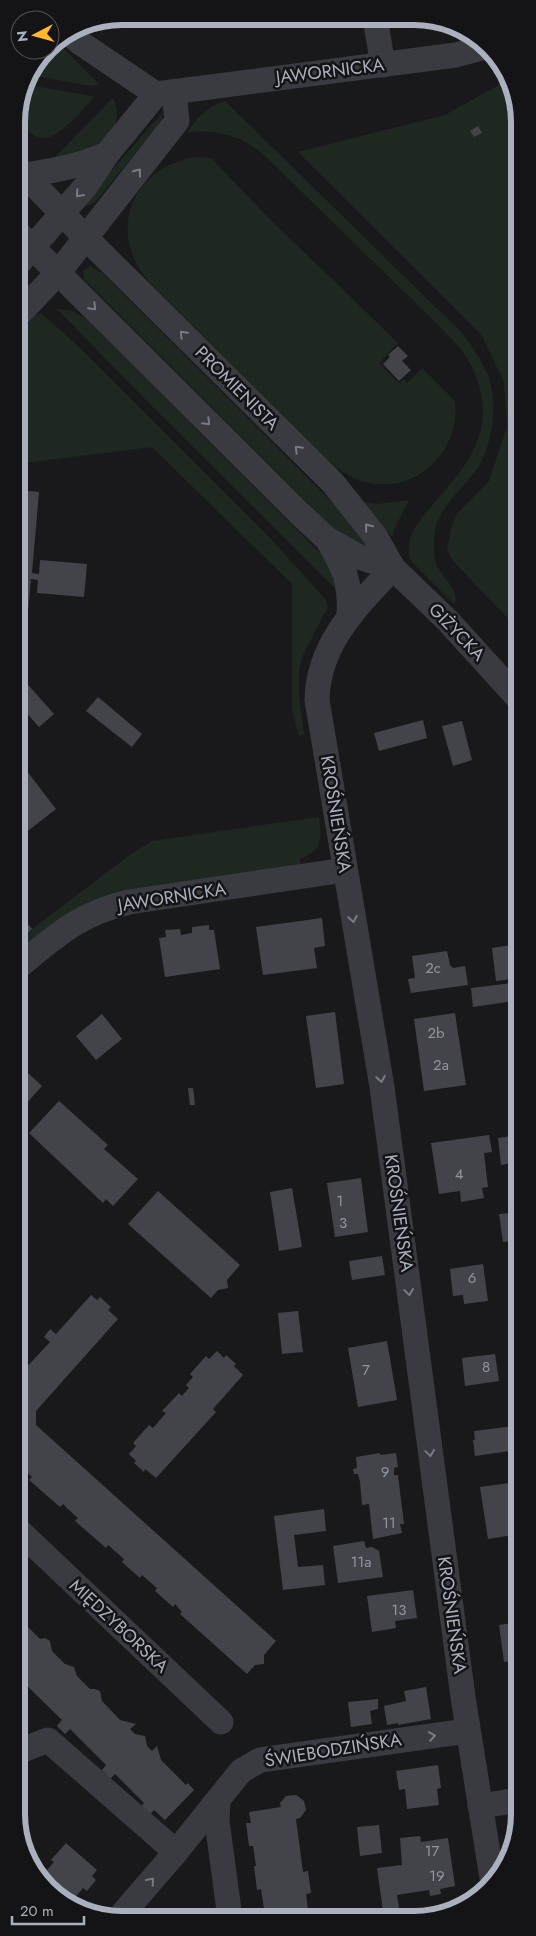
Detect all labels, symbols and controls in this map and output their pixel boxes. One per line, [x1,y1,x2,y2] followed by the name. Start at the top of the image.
[10,10,60,60] north arrow
[12,30,33,43] text: N
[272,51,386,91] street label: JAWORNICKA
[132,169,140,178] one-way arrow
[76,189,85,198] one-way arrow
[87,301,96,310] one-way arrow
[180,331,189,340] one-way arrow
[189,340,285,436] street label: PROMIENISTA
[202,416,211,425] one-way arrow
[295,446,304,455] one-way arrow
[365,524,373,533] one-way arrow
[423,597,491,667] street label: GIŻYCKA
[314,753,358,875] street label: KROŚNIEŃSKA
[114,876,228,919] street label: JAWORNICKA
[347,914,357,923] one-way arrow
[425,957,441,979] house number: 2c
[427,1022,445,1044] house number: 2b
[433,1054,449,1076] house number: 2a
[375,1074,385,1083] one-way arrow
[378,1153,420,1274] street label: KROŚNIEŃSKA
[455,1163,464,1185] house number: 4
[337,1190,343,1212] house number: 1
[339,1212,347,1234] house number: 3
[468,1267,476,1289] house number: 6
[403,1288,414,1296] one-way arrow
[482,1356,490,1378] house number: 8
[362,1359,370,1381] house number: 7
[424,1449,435,1457] one-way arrow
[381,1461,389,1483] house number: 9
[382,1512,396,1534] house number: 11
[351,1551,371,1573] house number: 11a
[431,1555,473,1676] street label: KROŚNIEŃSKA
[64,1573,175,1679] street label: MIĘDZYBORSKA
[392,1599,406,1621] house number: 13
[263,1726,403,1774] street label: ŚWIEBODZIŃSKA
[428,1731,436,1741] one-way arrow
[425,1840,439,1862] house number: 17
[429,1865,445,1887] house number: 19
[145,1877,154,1886] one-way arrow
[12,1894,85,1926] scale bar
[20,1900,54,1922] text: 20 m

